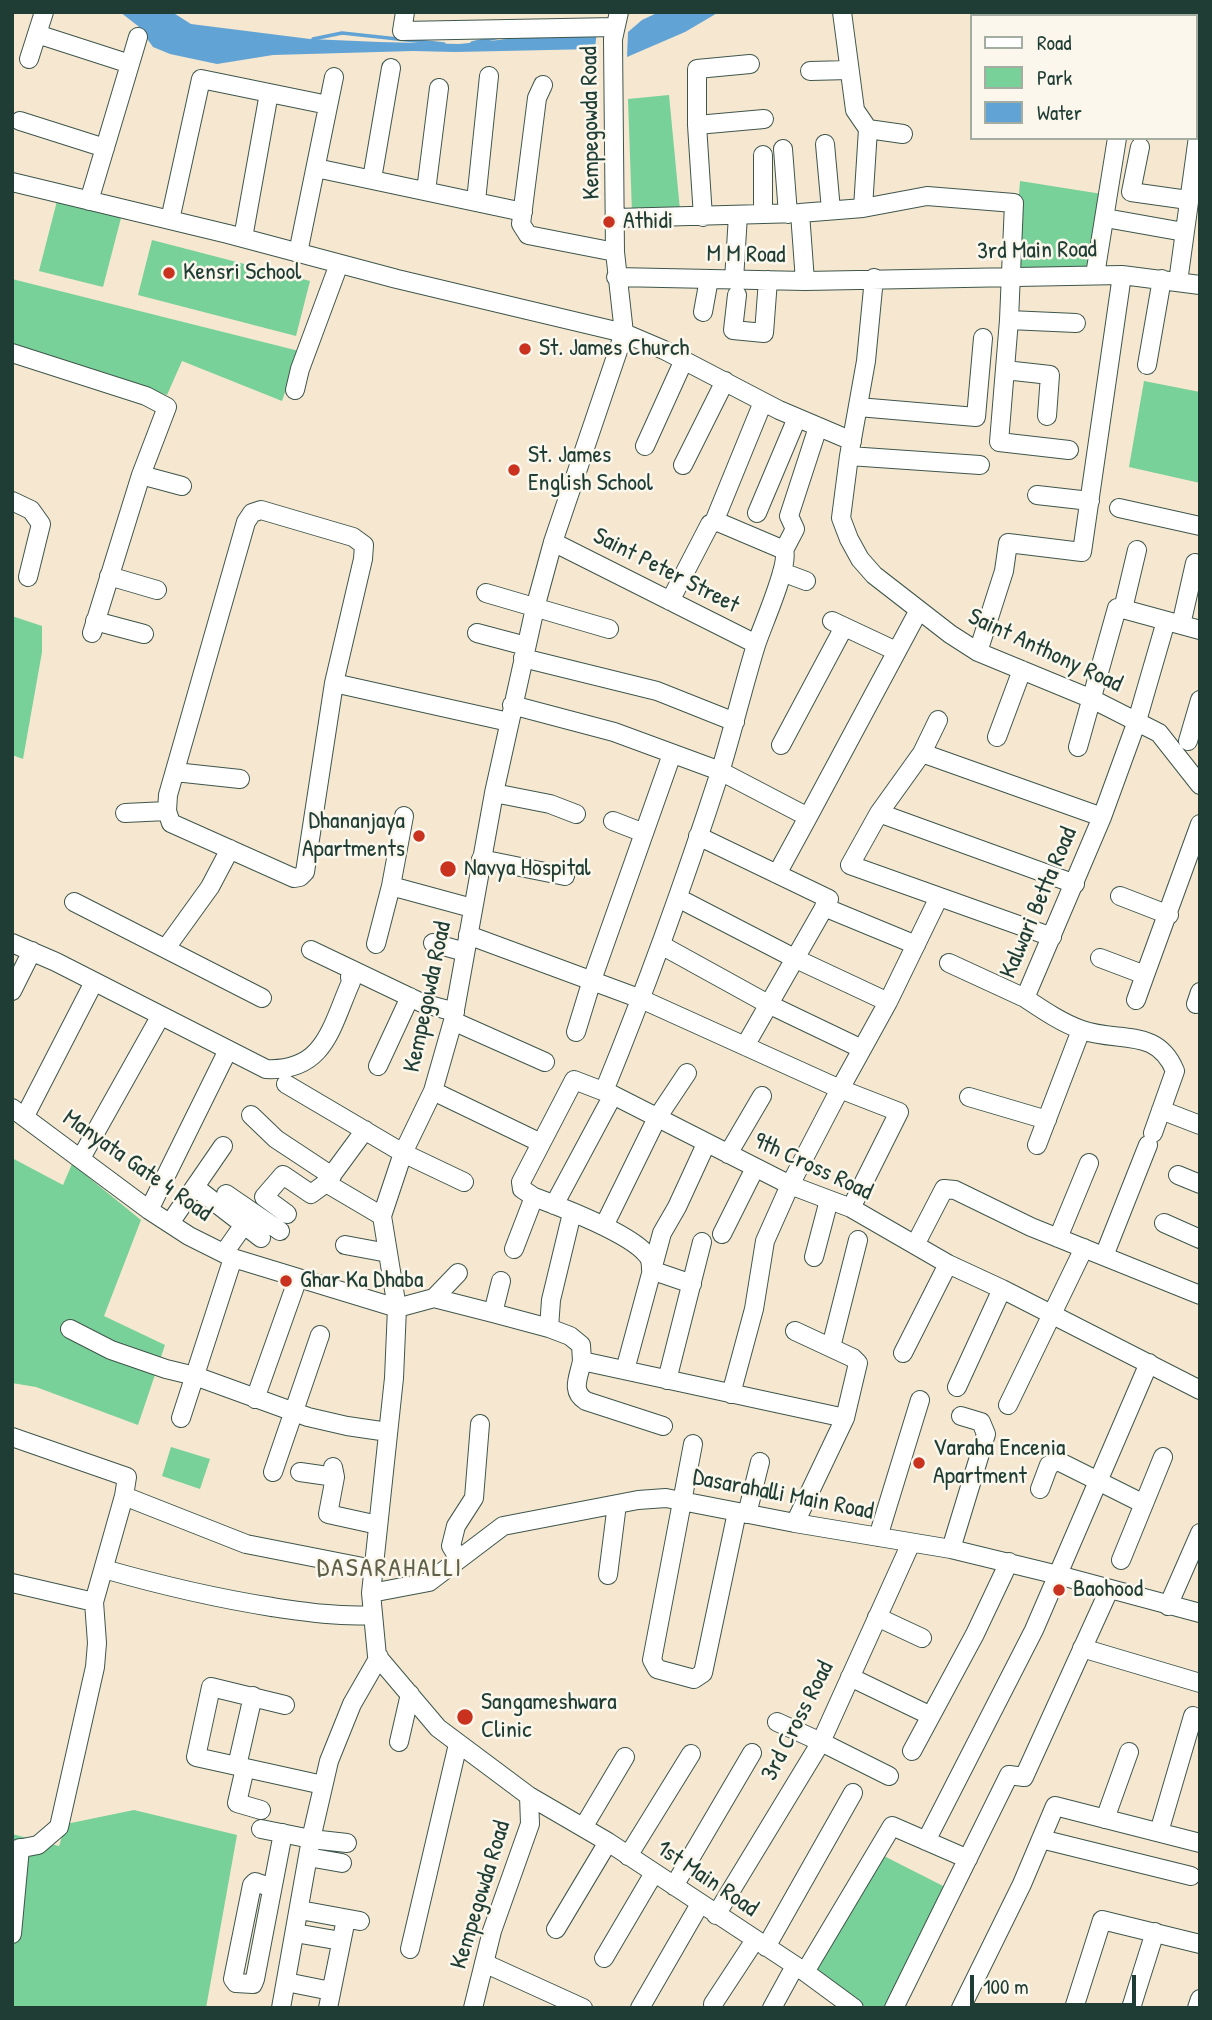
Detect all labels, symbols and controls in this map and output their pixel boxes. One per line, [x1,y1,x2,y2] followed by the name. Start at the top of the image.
[970,14,1198,140] legend
[1037,28,1071,57] text: Road
[575,46,607,200] street label: Kempegowda Road
[1037,63,1072,92] text: Park
[1037,98,1082,127] text: Water
[623,208,673,236] place label: Athidi
[601,214,617,230] marker: Athidi
[977,236,1097,266] street label: 3rd Main Road
[706,240,786,270] street label: M M Road
[183,259,301,287] place label: Kensri School
[161,265,177,281] marker: Kensri School
[539,335,689,363] place label: St. James Church
[517,341,533,357] marker: St. James Church
[528,442,653,498] place label: St. James English School
[506,462,522,478] marker: St. James English School
[588,522,744,620] street label: Saint Peter Street
[963,603,1127,699] street label: Saint Anthony Road
[302,808,405,864] place label: Dhananjaya Apartments
[994,823,1084,983] street label: Kalwari Betta Road
[411,828,427,844] marker: Dhananjaya Apartments
[464,855,591,883] place label: Navya Hospital
[438,859,458,879] marker: Navya Hospital
[398,919,458,1075] street label: Kempegowda Road
[57,1104,217,1228] street label: Manyata Gate 4 Road
[749,1127,877,1207] street label: 9th Cross Road
[300,1267,423,1295] place label: Ghar Ka Dhaba
[278,1273,294,1289] marker: Ghar Ka Dhaba
[933,1435,1066,1491] place label: Varaha Encenia Apartment
[911,1455,927,1471] marker: Varaha Encenia Apartment
[690,1463,876,1527] street label: Dasarahalli Main Road
[318,1553,462,1585] district label: DASARAHALLI
[1073,1576,1143,1604] place label: Baohood
[1051,1582,1067,1598] marker: Baohood
[756,1656,840,1786] street label: 3rd Cross Road
[481,1689,617,1745] place label: Sangameshwara Clinic
[455,1707,475,1727] marker: Sangameshwara Clinic
[445,1817,517,1973] street label: Kempegowda Road
[651,1834,763,1924] street label: 1st Main Road
[974,1960,1140,2004] scale bar
[983,1972,1029,2001] text: 100 m

